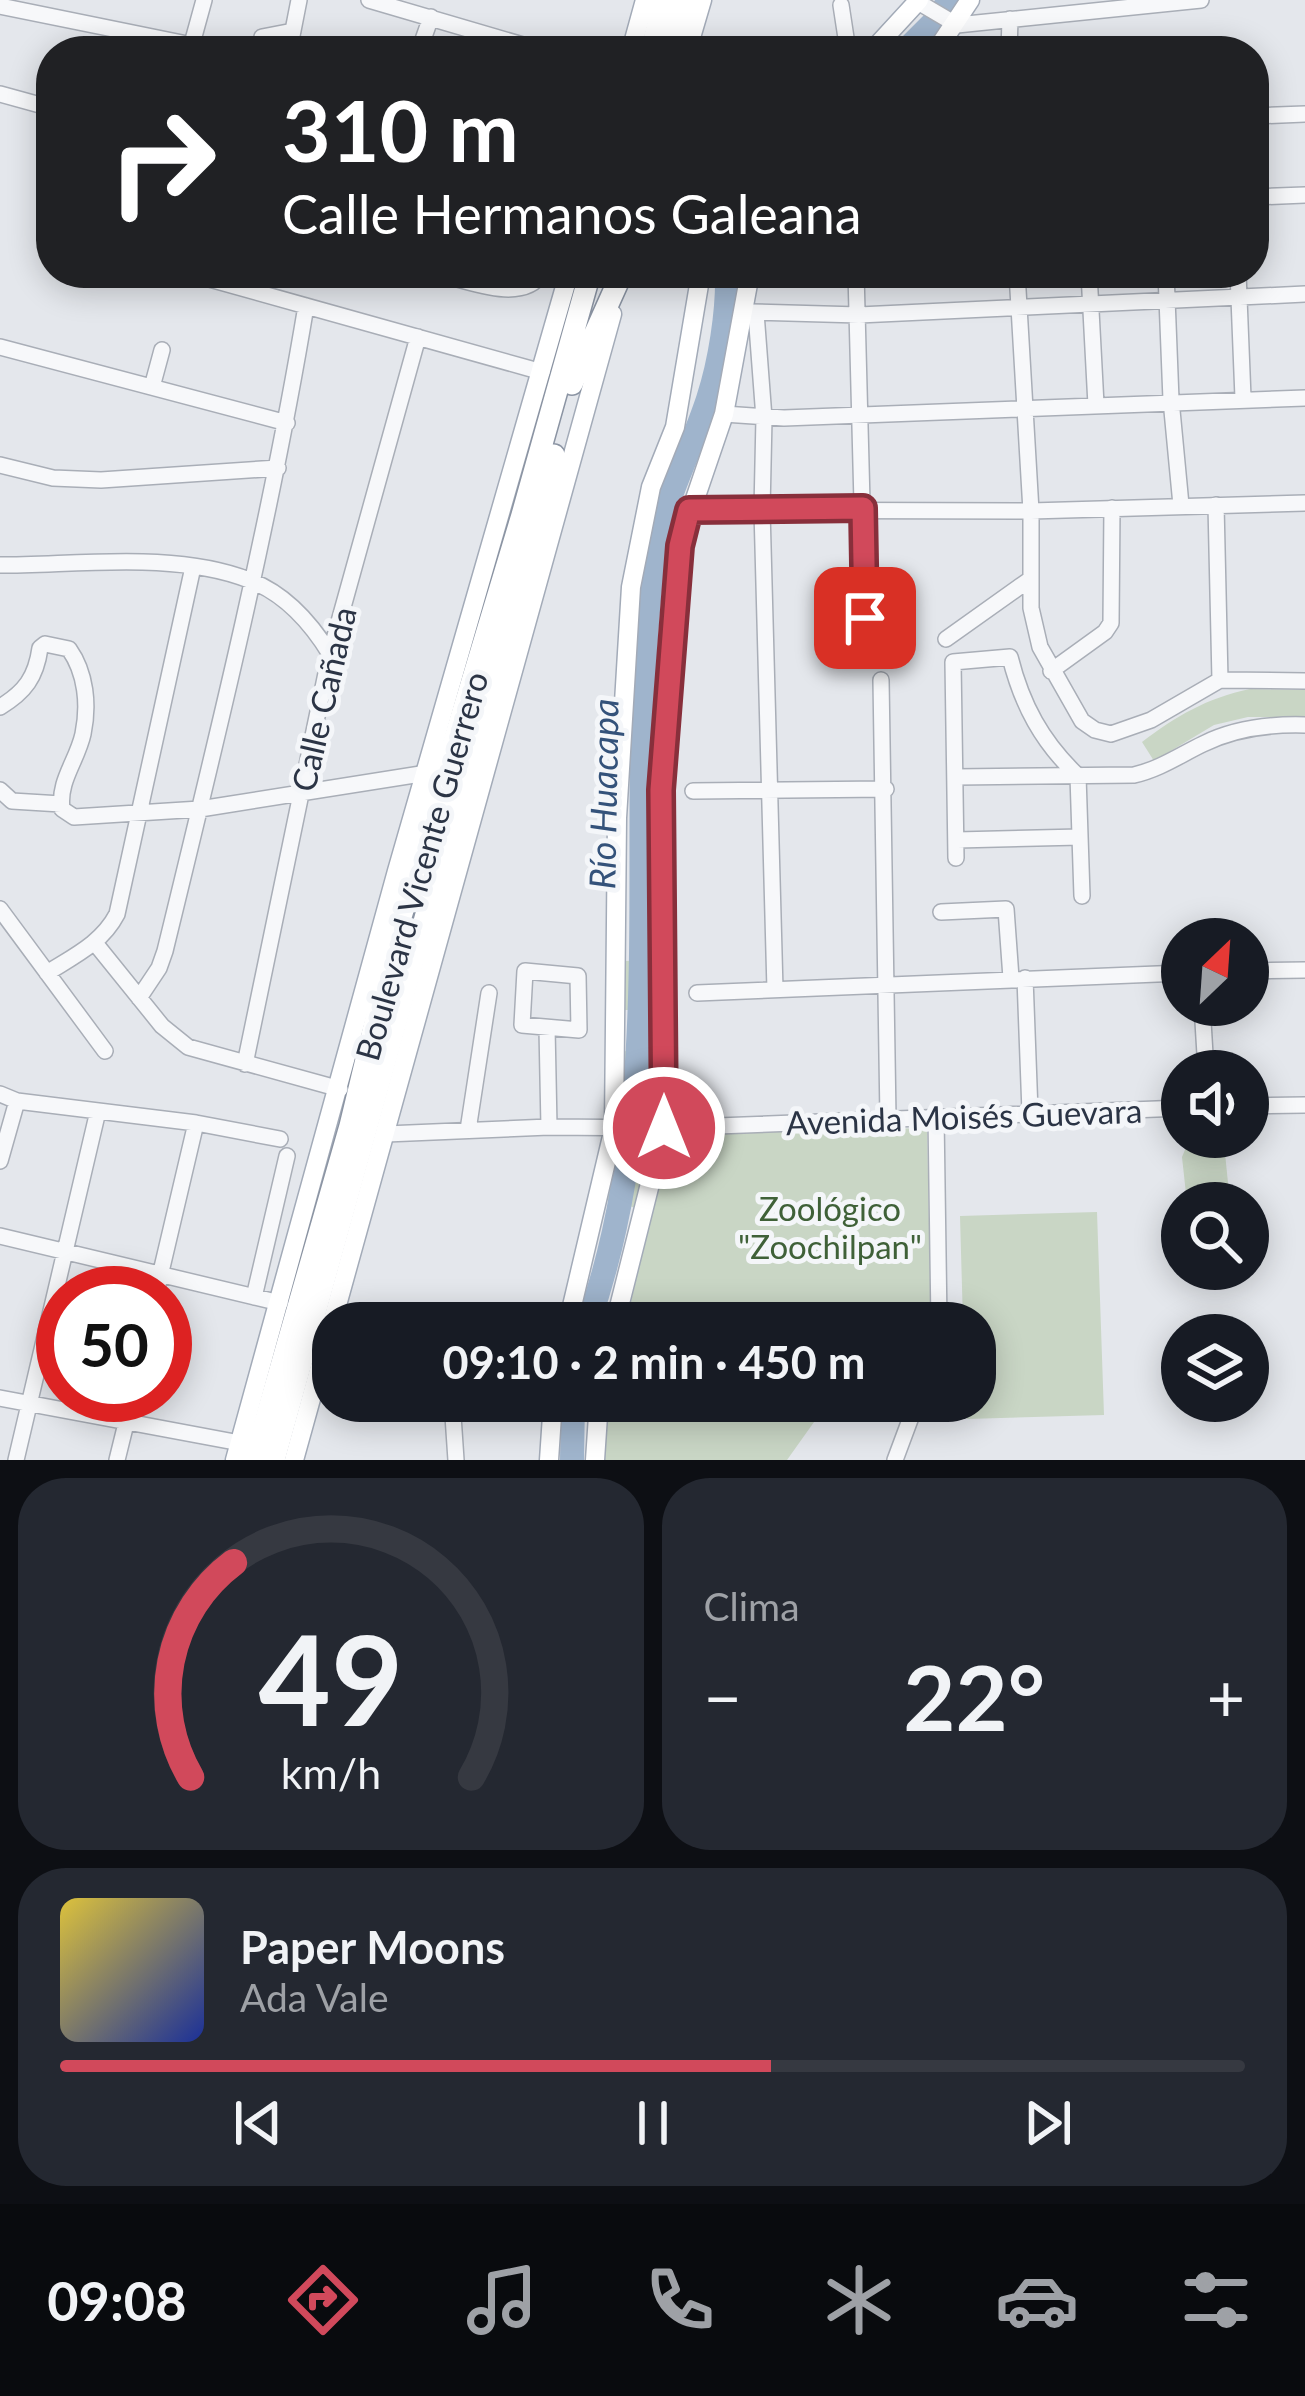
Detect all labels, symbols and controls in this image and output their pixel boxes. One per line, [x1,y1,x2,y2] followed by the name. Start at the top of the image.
[282,79,519,180] text: 310 m
[84,84,240,240] icon: right
[282,181,862,246] text: Calle Hermanos Galeana
[814,567,916,669] pin
[832,585,898,651] icon: arrive
[282,603,364,795] street label: Calle Cañada
[346,667,496,1065] street label: Boulevard Vicente Guerrero
[579,698,627,890] water label: Río Huacapa
[1161,918,1269,1026] north arrow
[1161,918,1269,1422] map controls
[1161,1050,1269,1158] button: sound
[601,1065,727,1191] position arrow
[785,1090,1143,1142] street label: Avenida Moisés Guevara
[1161,1182,1269,1290] button: search
[738,1188,922,1266] park label: Zoológico "Zoochilpan"
[36,1266,192,1422] speed limit sign: 50
[1161,1314,1269,1422] button: layers
[443,1335,865,1389] text: 09:10 · 2 min · 450 m
[704,1583,800,1629] text: Clima
[258,1603,403,1753] text: 49
[903,1642,1045,1750] text: 22°
[704,1657,742,1736] text: −
[1207,1657,1245,1736] text: +
[281,1747,381,1798] text: km/h
[240,1920,505,1974] text: Paper Moons
[240,1974,389,2020] text: Ada Vale
[225,2090,291,2156] icon: previous
[620,2090,686,2156] icon: pause
[1015,2090,1081,2156] icon: next
[281,2258,365,2342] icon: directions
[460,2258,544,2342] icon: music
[638,2258,722,2342] icon: phone
[817,2258,901,2342] icon: climate
[995,2258,1079,2342] icon: car
[1174,2258,1258,2342] icon: filters
[47,2268,186,2333] text: 09:08

